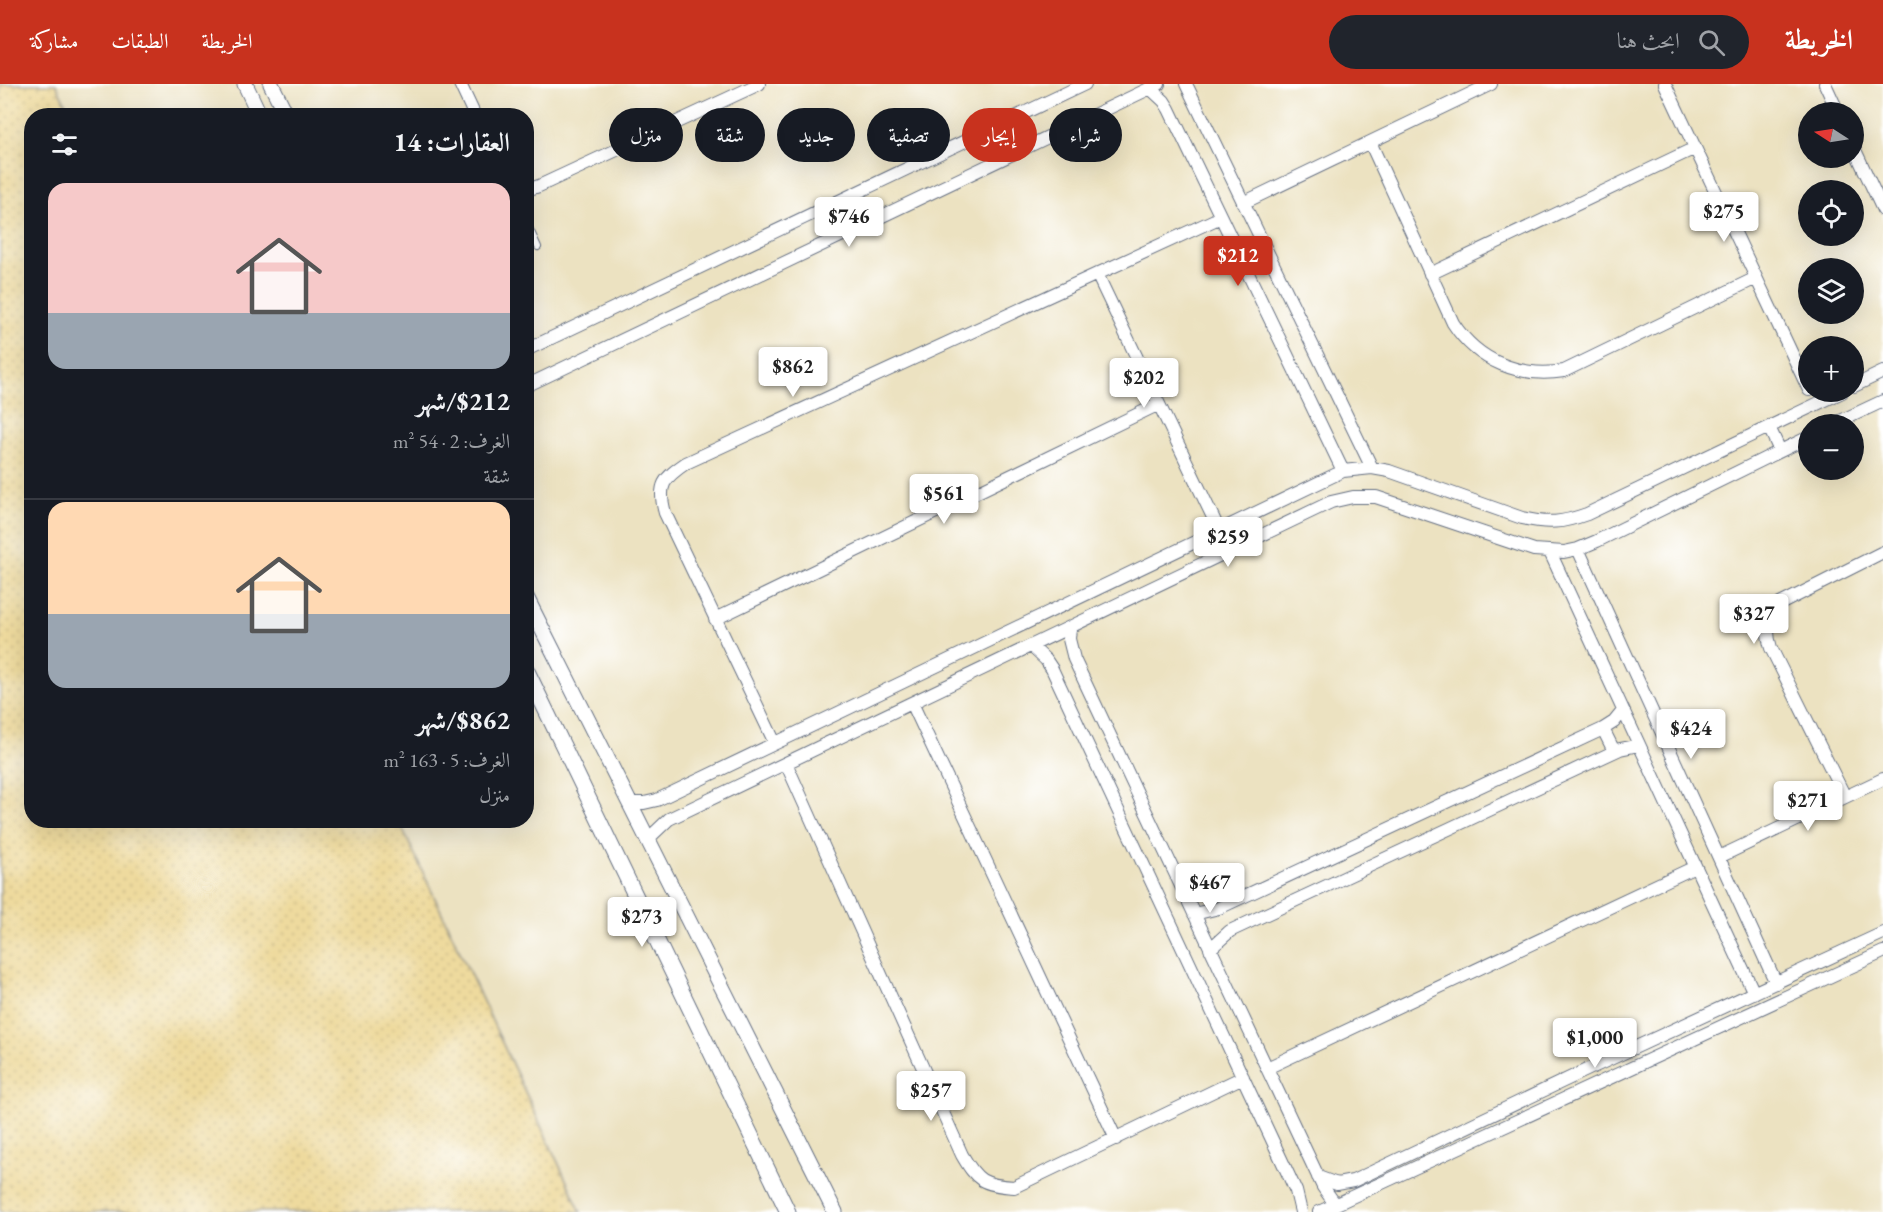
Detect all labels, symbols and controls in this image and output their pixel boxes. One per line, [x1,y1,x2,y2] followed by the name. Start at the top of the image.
[1329,15,1749,69] search box
[1785,21,1853,57] text: الخريطة
[1617,26,1680,55] text: ابحث هنا
[1695,26,1728,59] icon: search
[30,27,78,54] text: مشاركة
[111,27,168,54] text: الطبقات
[201,27,253,54] text: الخريطة
[1798,102,1864,168] north arrow
[1798,102,1864,480] map controls
[609,108,683,162] chip: منزل
[695,108,765,162] chip: شقة
[777,108,855,162] chip: جديد
[867,108,950,162] chip: تصفية
[962,108,1037,162] chip: إيجار
[1049,108,1122,162] chip: شراء
[393,125,510,159] text: العقارات: 14
[48,128,81,161] icon: filters
[1798,180,1864,246] button: locate
[1688,192,1760,243] pin: $275
[813,197,885,248] pin: $746
[1704,198,1744,224] text: $275
[829,203,869,229] text: $746
[225,222,333,330] icon: home
[1202,236,1274,287] pin: $212
[1218,242,1258,268] text: $212
[1798,258,1864,324] button: layers
[1798,336,1864,402] button: +
[757,347,829,398] pin: $862
[773,353,813,379] text: $862
[1108,358,1180,409] pin: $202
[1124,364,1164,390] text: $202
[416,384,510,418] text: $212/شهر
[1798,414,1864,480] button: −
[393,428,510,454] text: الغرف: 2 · 54 m²
[484,463,510,489] text: شقة
[908,474,980,525] pin: $561
[924,480,964,506] text: $561
[1192,517,1264,568] pin: $259
[1208,523,1248,549] text: $259
[225,541,333,649] icon: home
[1718,594,1790,645] pin: $327
[1734,600,1774,626] text: $327
[416,703,510,737] text: $862/شهر
[1655,709,1727,760] pin: $424
[1671,715,1711,741] text: $424
[383,747,510,773] text: الغرف: 5 · 163 m²
[1772,781,1844,832] pin: $271
[479,782,510,808] text: منزل
[1788,787,1828,813] text: $271
[1174,863,1246,914] pin: $467
[1190,869,1230,895] text: $467
[606,897,678,948] pin: $273
[622,903,662,929] text: $273
[1546,1018,1644,1069] pin: $1,000
[1567,1024,1623,1050] text: $1,000
[895,1071,967,1122] pin: $257
[911,1077,951,1103] text: $257

